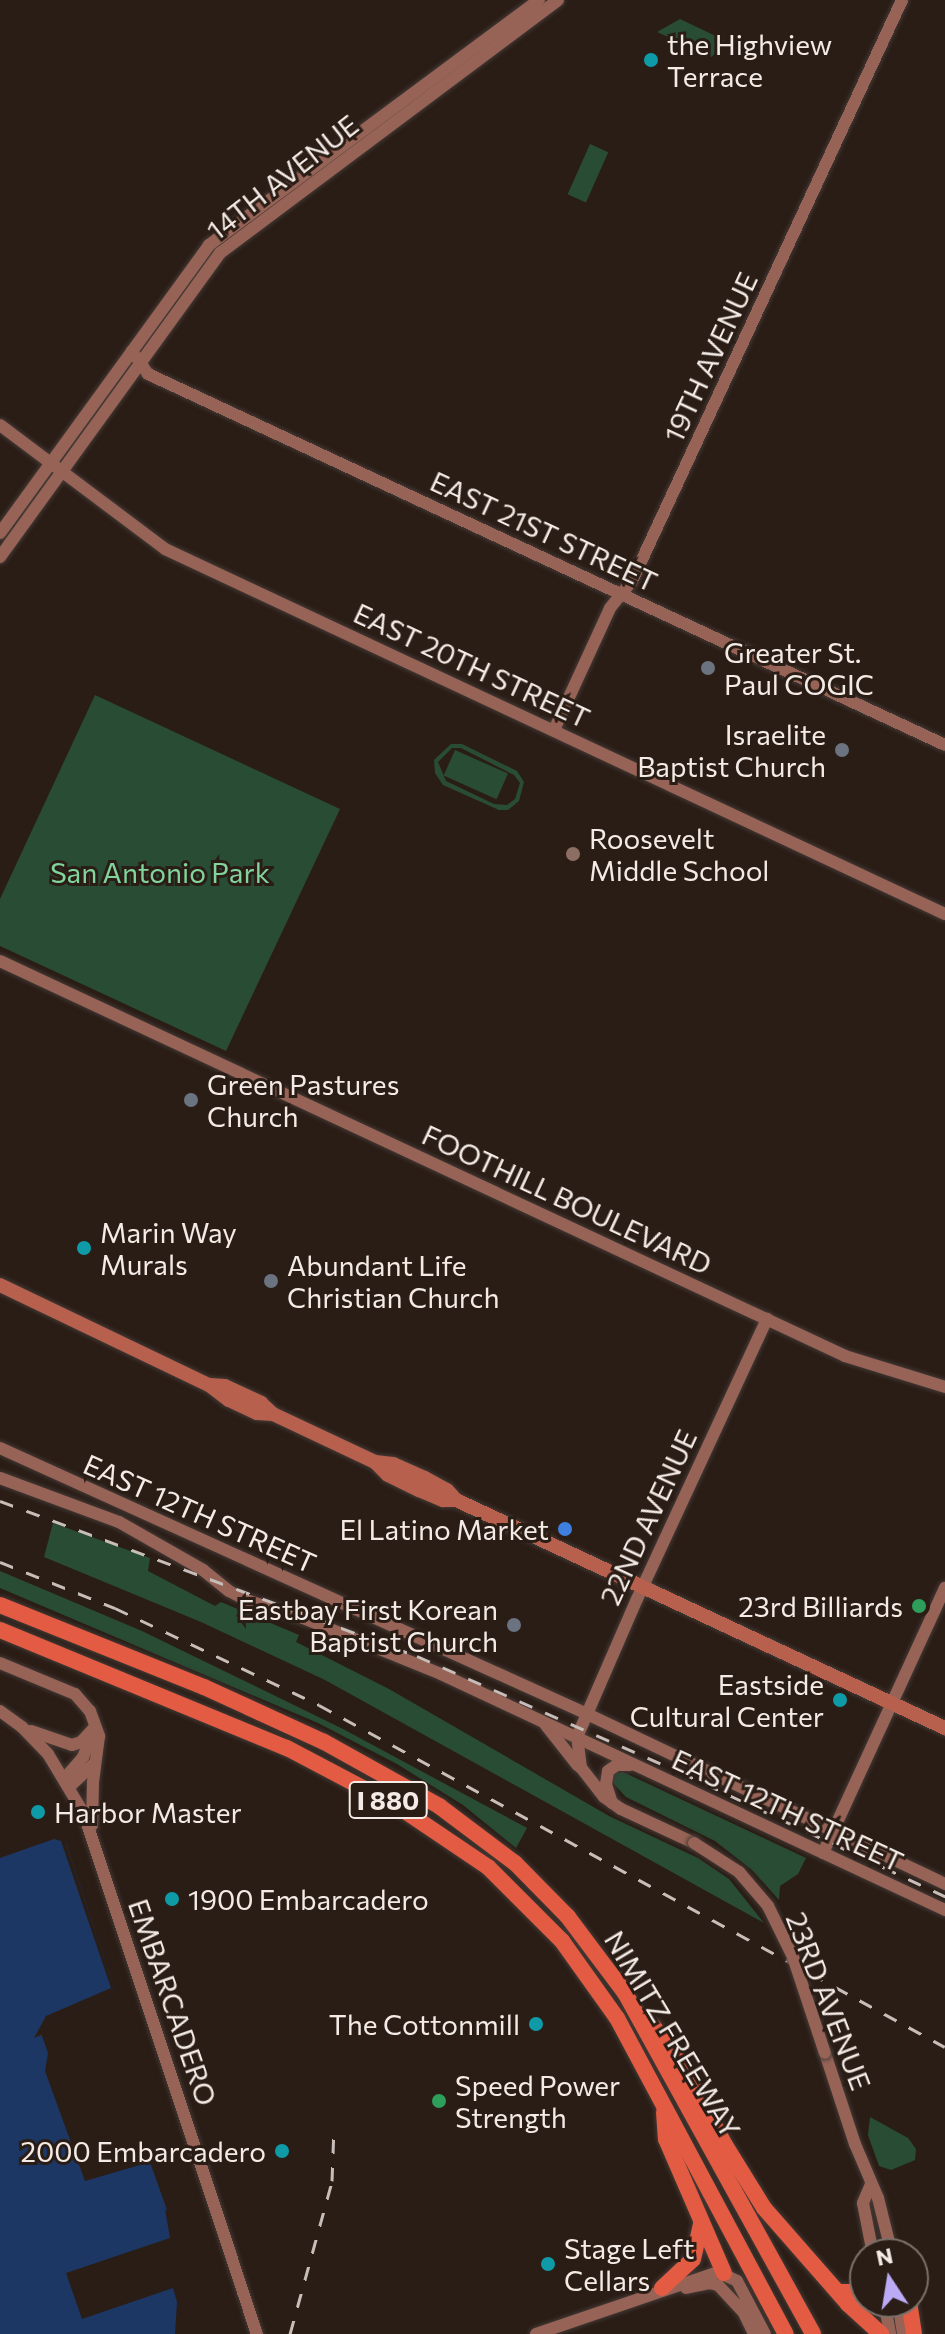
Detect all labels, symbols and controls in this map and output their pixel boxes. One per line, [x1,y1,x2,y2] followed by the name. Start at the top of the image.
[667,27,832,93] place label: the Highview Terrace
[642,51,660,69] marker: the Highview Terrace
[199,107,365,247] street label: 14TH AVENUE
[656,267,764,447] street label: 19TH AVENUE
[425,464,663,598] street label: EAST 21ST STREET
[349,596,595,734] street label: EAST 20TH STREET
[724,635,874,701] place label: Greater St. Paul COGIC
[699,659,717,677] marker: Greater St. Paul COGIC
[637,717,826,783] place label: Israelite Baptist Church
[833,741,851,759] marker: Israelite Baptist Church
[589,821,769,887] place label: Roosevelt Middle School
[564,845,582,863] marker: Roosevelt Middle School
[50,855,270,889] park label: San Antonio Park
[207,1067,399,1133] place label: Green Pastures Church
[182,1091,200,1109] marker: Green Pastures Church
[417,1117,717,1281] street label: FOOTHILL BOULEVARD
[100,1215,237,1281] place label: Marin Way Murals
[75,1239,93,1257] marker: Marin Way Murals
[287,1248,499,1314] place label: Abundant Life Christian Church
[262,1272,280,1290] marker: Abundant Life Christian Church
[593,1424,703,1610] street label: 22ND AVENUE
[78,1447,322,1579] street label: EAST 12TH STREET
[339,1512,549,1546] place label: El Latino Market
[556,1520,574,1538] marker: El Latino Market
[738,1589,903,1623] place label: 23rd Billiards
[238,1592,498,1658] place label: Eastbay First Korean Baptist Church
[910,1597,928,1615] marker: 23rd Billiards
[505,1616,523,1634] marker: Eastbay First Korean Baptist Church
[630,1667,824,1733] place label: Eastside Cultural Center
[831,1691,849,1709] marker: Eastside Cultural Center
[667,1742,909,1878] street label: EAST 12TH STREET
[348,1778,428,1822] road number: I 880
[54,1795,242,1829] place label: Harbor Master
[29,1803,47,1821] marker: Harbor Master
[188,1882,429,1916] place label: 1900 Embarcadero
[163,1890,181,1908] marker: 1900 Embarcadero
[122,1894,224,2110] street label: EMBARCADERO
[780,1907,878,2095] street label: 23RD AVENUE
[598,1924,748,2144] street label: NIMITZ FREEWAY
[329,2007,520,2041] place label: The Cottonmill
[527,2015,545,2033] marker: The Cottonmill
[455,2068,620,2134] place label: Speed Power Strength
[430,2092,448,2110] marker: Speed Power Strength
[21,2134,266,2168] place label: 2000 Embarcadero
[273,2142,291,2160] marker: 2000 Embarcadero
[564,2231,694,2297] place label: Stage Left Cellars
[849,2238,929,2318] north arrow
[873,2241,895,2271] text: N
[539,2255,557,2273] marker: Stage Left Cellars

